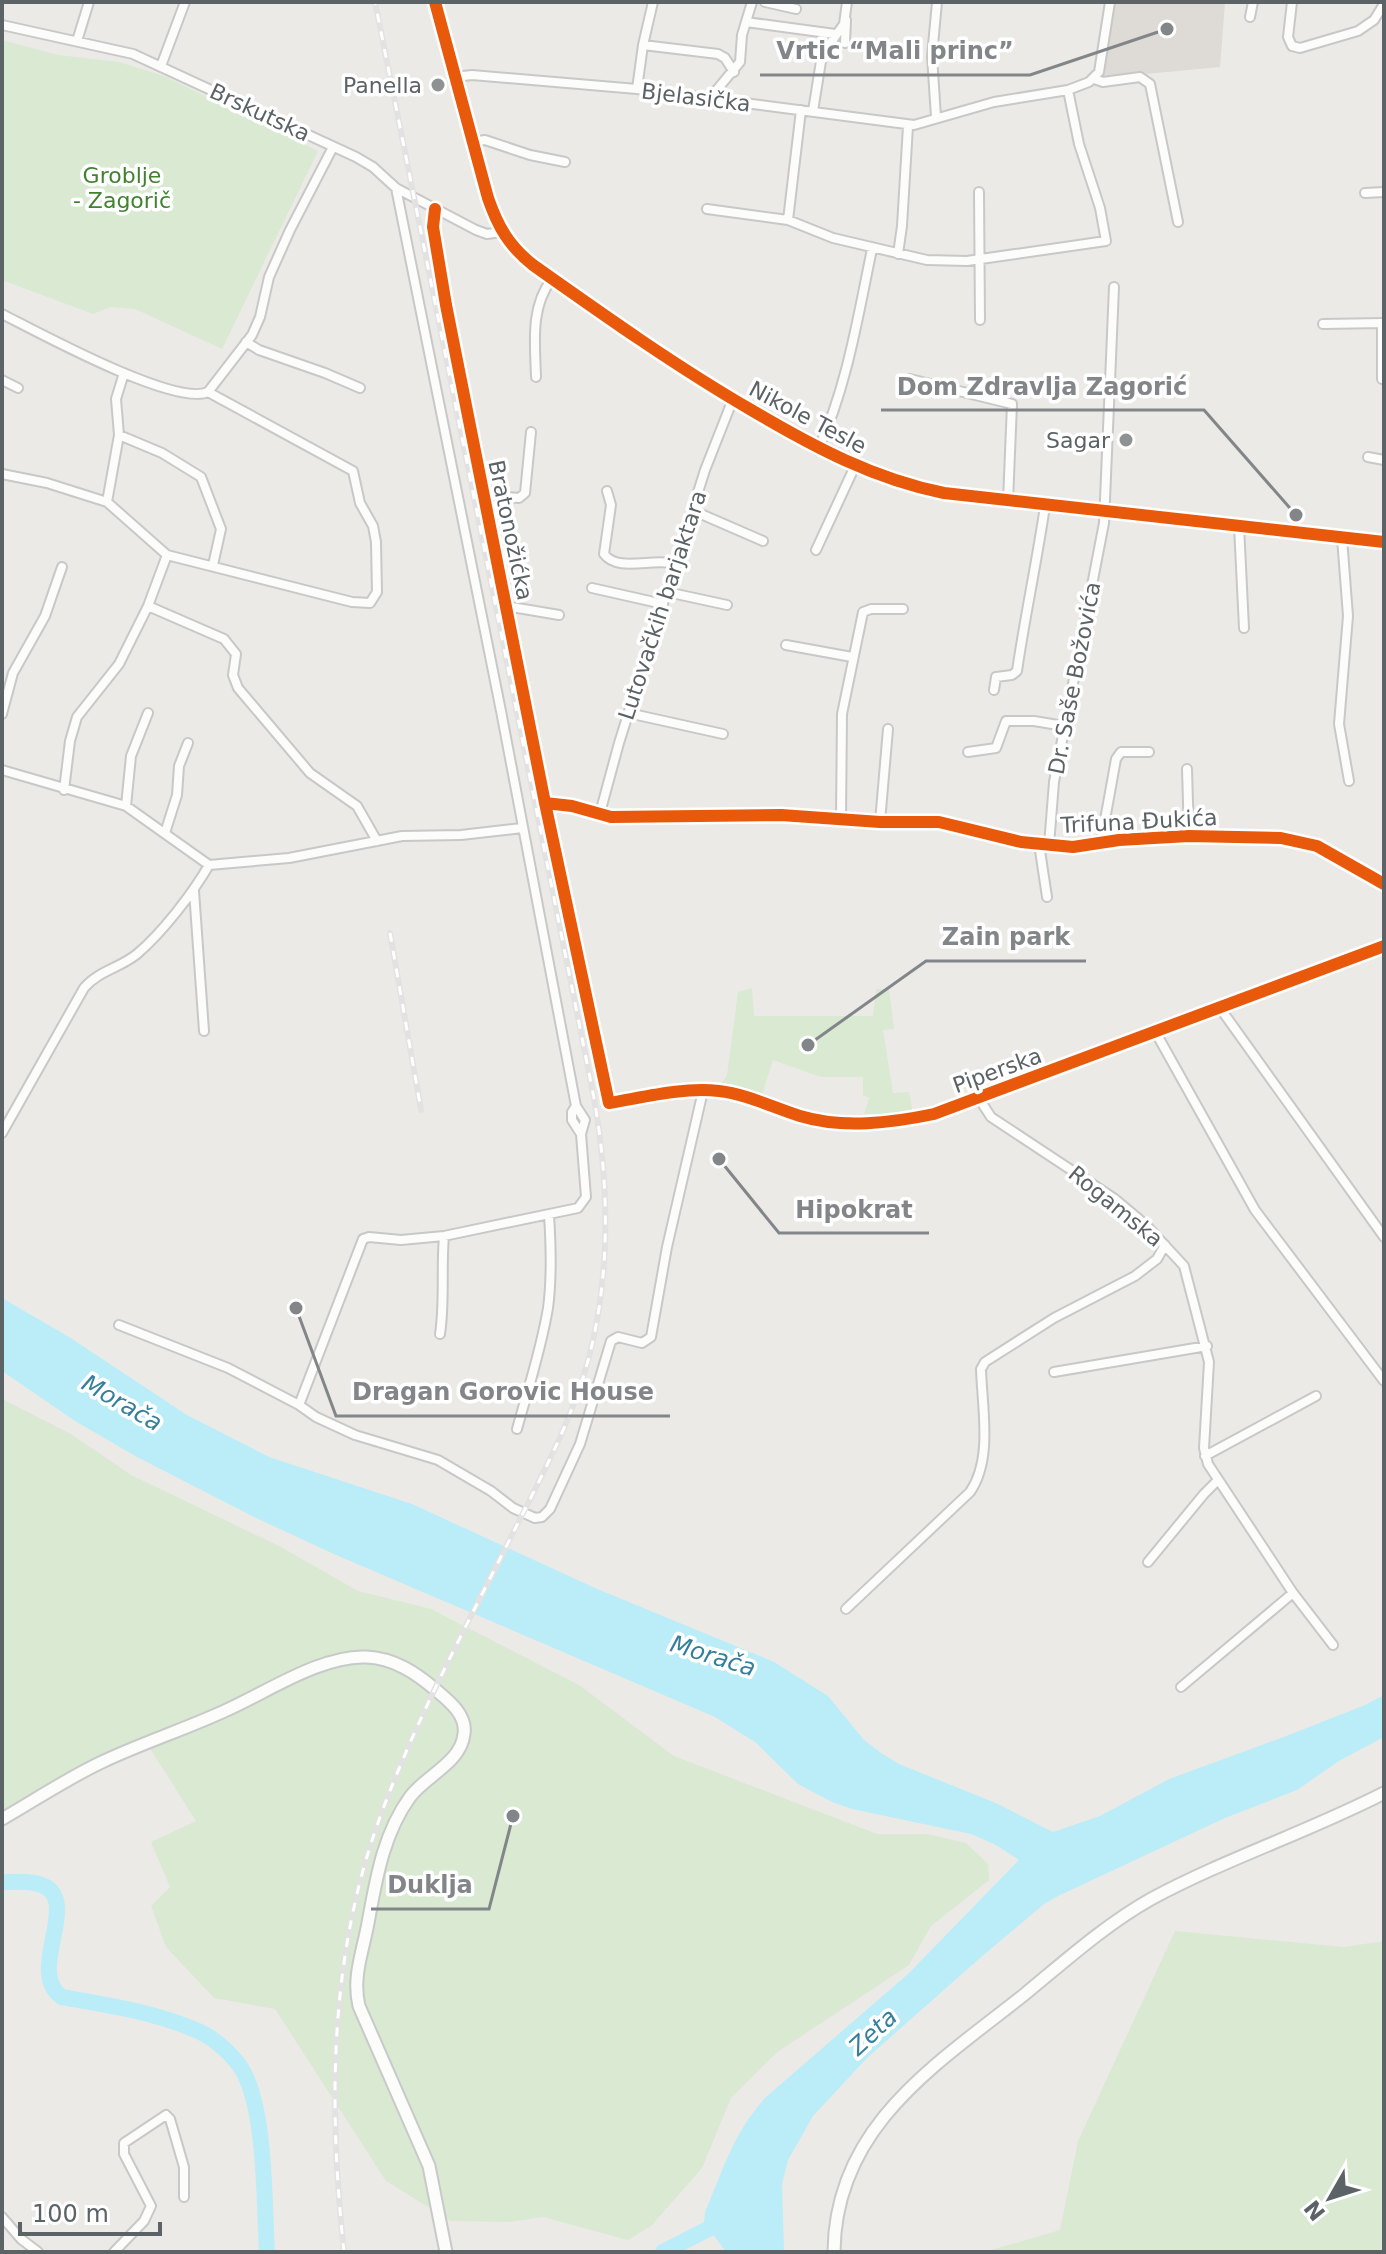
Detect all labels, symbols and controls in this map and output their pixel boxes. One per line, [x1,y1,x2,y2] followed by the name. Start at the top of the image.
[760,27,1030,75] callout: Vrtic “Mali princ”
[776,37,1014,65] text: Vrtic “Mali princ”
[343,73,422,98] place label: Panella
[429,76,447,94] marker: Panella
[206,78,314,147] street label: Brskutska
[640,78,752,117] street label: Bjelasička
[73,163,171,213] park label: Groblje - Zagorič
[881,362,1204,410] callout: Dom Zdravlja Zagorić
[897,373,1187,401] text: Dom Zdravlja Zagorić
[745,376,871,459] street label: Nikole Tesle
[1046,428,1111,453] place label: Sagar
[1117,431,1135,449] marker: Sagar
[483,458,538,602] street label: Bratonožićka
[614,487,711,723] street label: Lutovačkih barjaktara
[1044,580,1105,777] street label: Dr. Saše Božovića
[1059,805,1218,838] street label: Trifuna Đukića
[926,913,1086,961] callout: Zain park
[942,923,1071,951] text: Zain park
[949,1043,1045,1098] street label: Piperska
[1064,1161,1168,1252] street label: Rogamska
[779,1185,929,1233] callout: Hipokrat
[795,1196,913,1224] text: Hipokrat
[336,1368,670,1416] callout: Dragan Gorovic House
[77,1369,167,1437] water label: Morača
[352,1378,654,1406] text: Dragan Gorovic House
[667,1630,759,1682] water label: Morača
[371,1861,489,1909] callout: Duklja
[387,1871,473,1899] text: Duklja
[842,2003,903,2062] water label: Zeta
[1290,2158,1370,2238] north arrow
[20,2186,160,2236] scale bar
[1299,2195,1330,2225] text: N
[32,2200,109,2228] text: 100 m

